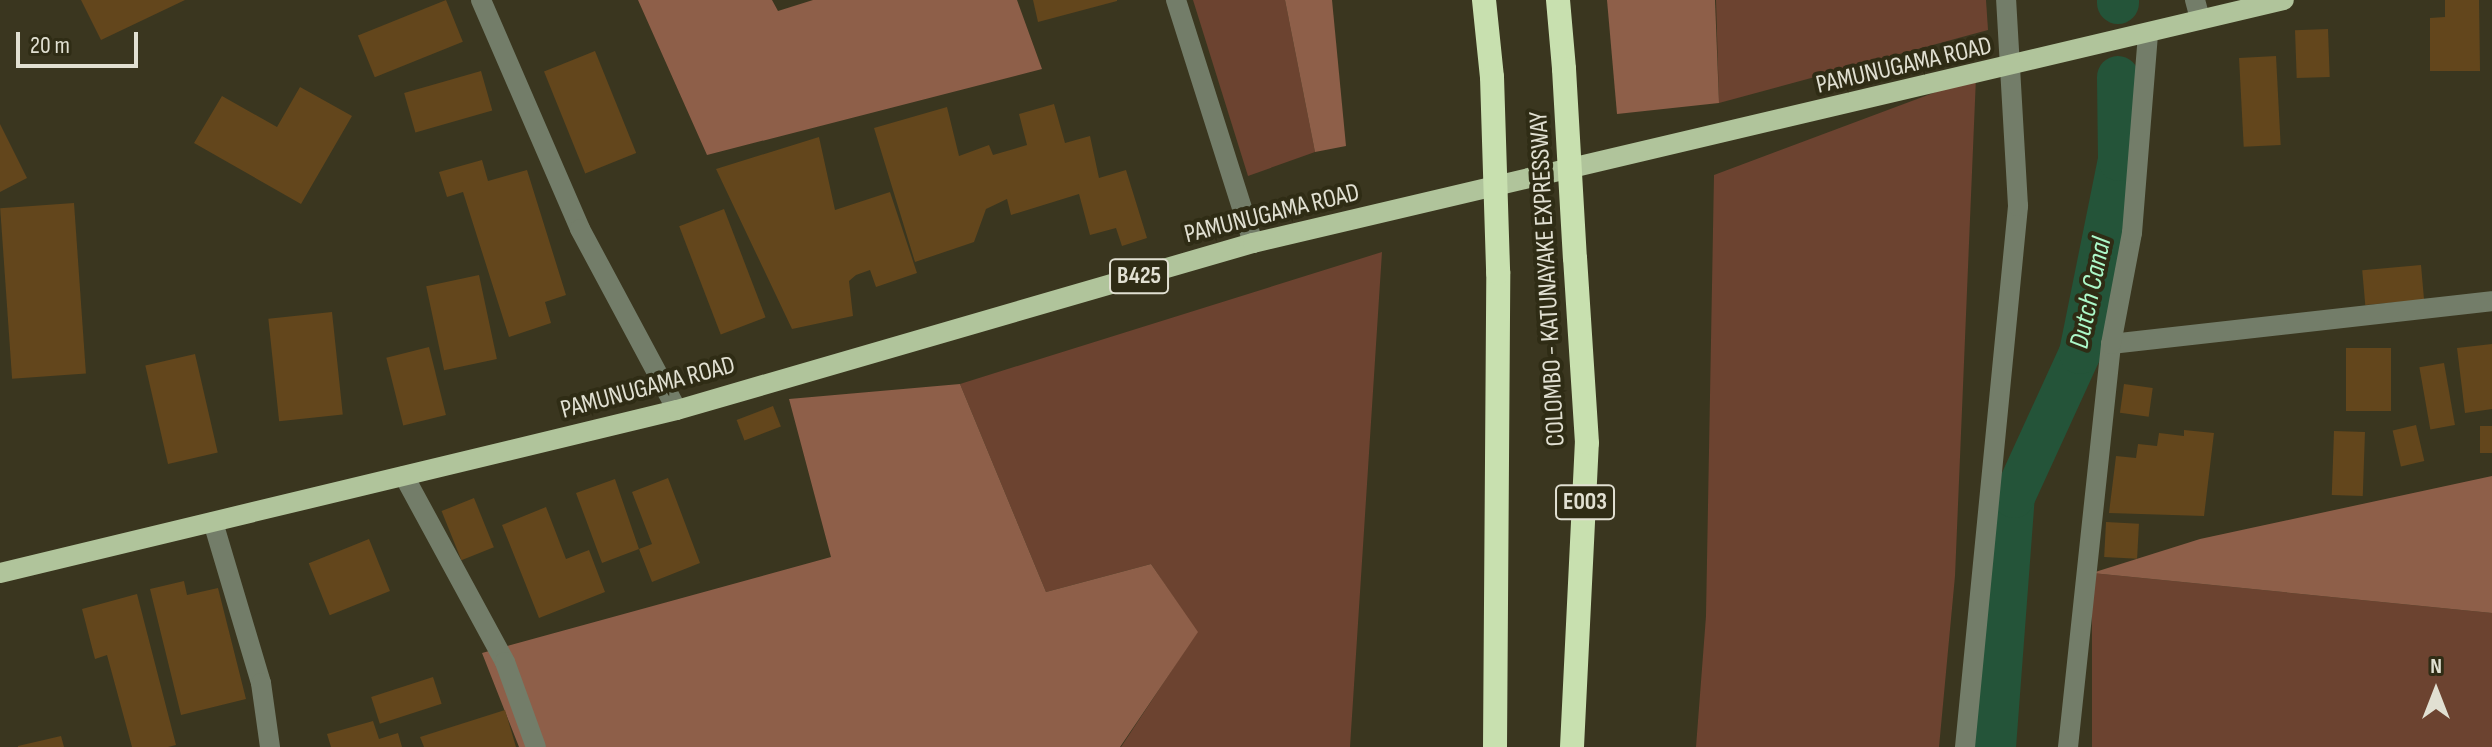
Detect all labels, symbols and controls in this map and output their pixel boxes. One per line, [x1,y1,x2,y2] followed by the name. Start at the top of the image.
[20,16,142,66] scale bar
[30,31,70,60] text: 20 m
[1813,31,1995,101] street label: PAMUNUGAMA ROAD
[1524,111,1572,447] street label: COLOMBO - KATUNAYAKE EXPRESSWAY
[1181,177,1363,251] street label: PAMUNUGAMA ROAD
[2063,234,2119,352] water label: Dutch Canal
[1109,256,1169,296] road number: B425
[557,350,739,426] street label: PAMUNUGAMA ROAD
[1555,482,1615,522] road number: E003
[2396,651,2476,731] north arrow
[2430,653,2442,680] text: N

